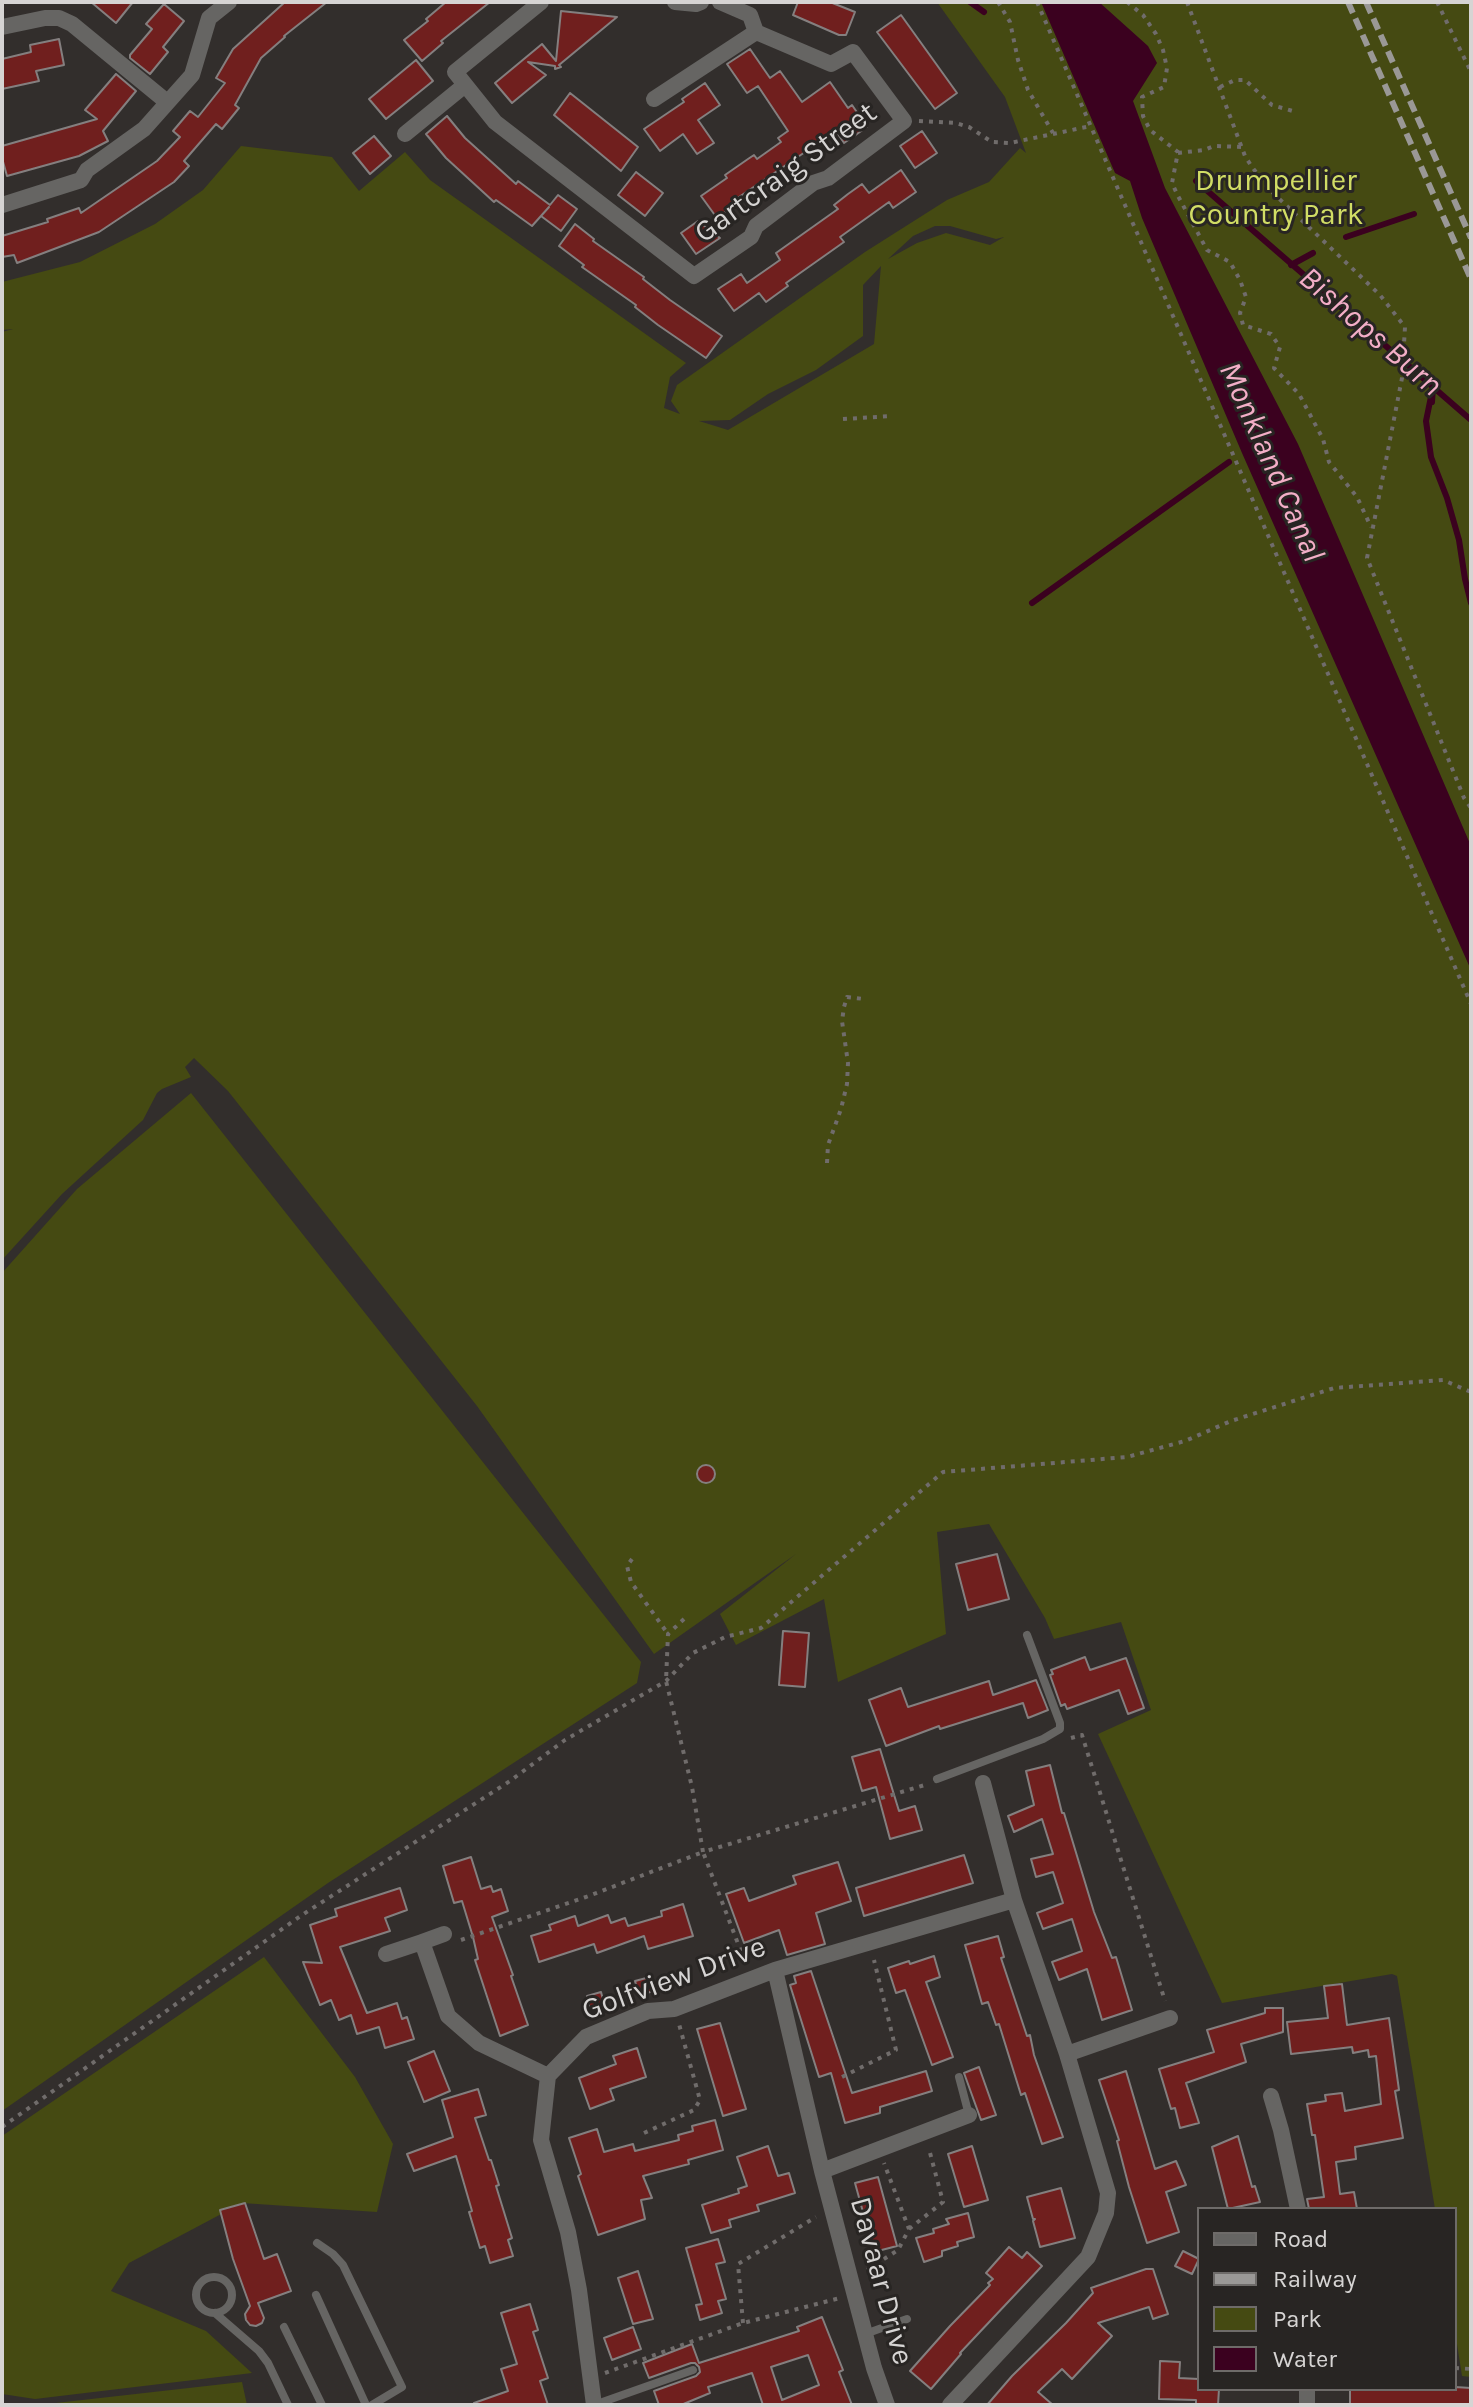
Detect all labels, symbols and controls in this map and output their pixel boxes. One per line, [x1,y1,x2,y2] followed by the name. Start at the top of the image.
[688,95,884,251] street label: Gartcraig Street
[1188,163,1364,234] park label: Drumpellier Country Park
[1290,259,1450,405] water label: Bishops Burn
[1210,356,1332,568] water label: Monkland Canal
[577,1929,771,2029] street label: Golfview Drive
[841,2193,921,2369] street label: Davaar Drive
[1197,2207,1457,2391] legend
[1273,2225,1328,2253] text: Road
[1273,2265,1357,2293] text: Railway
[1273,2305,1322,2333] text: Park
[1273,2345,1337,2373] text: Water

